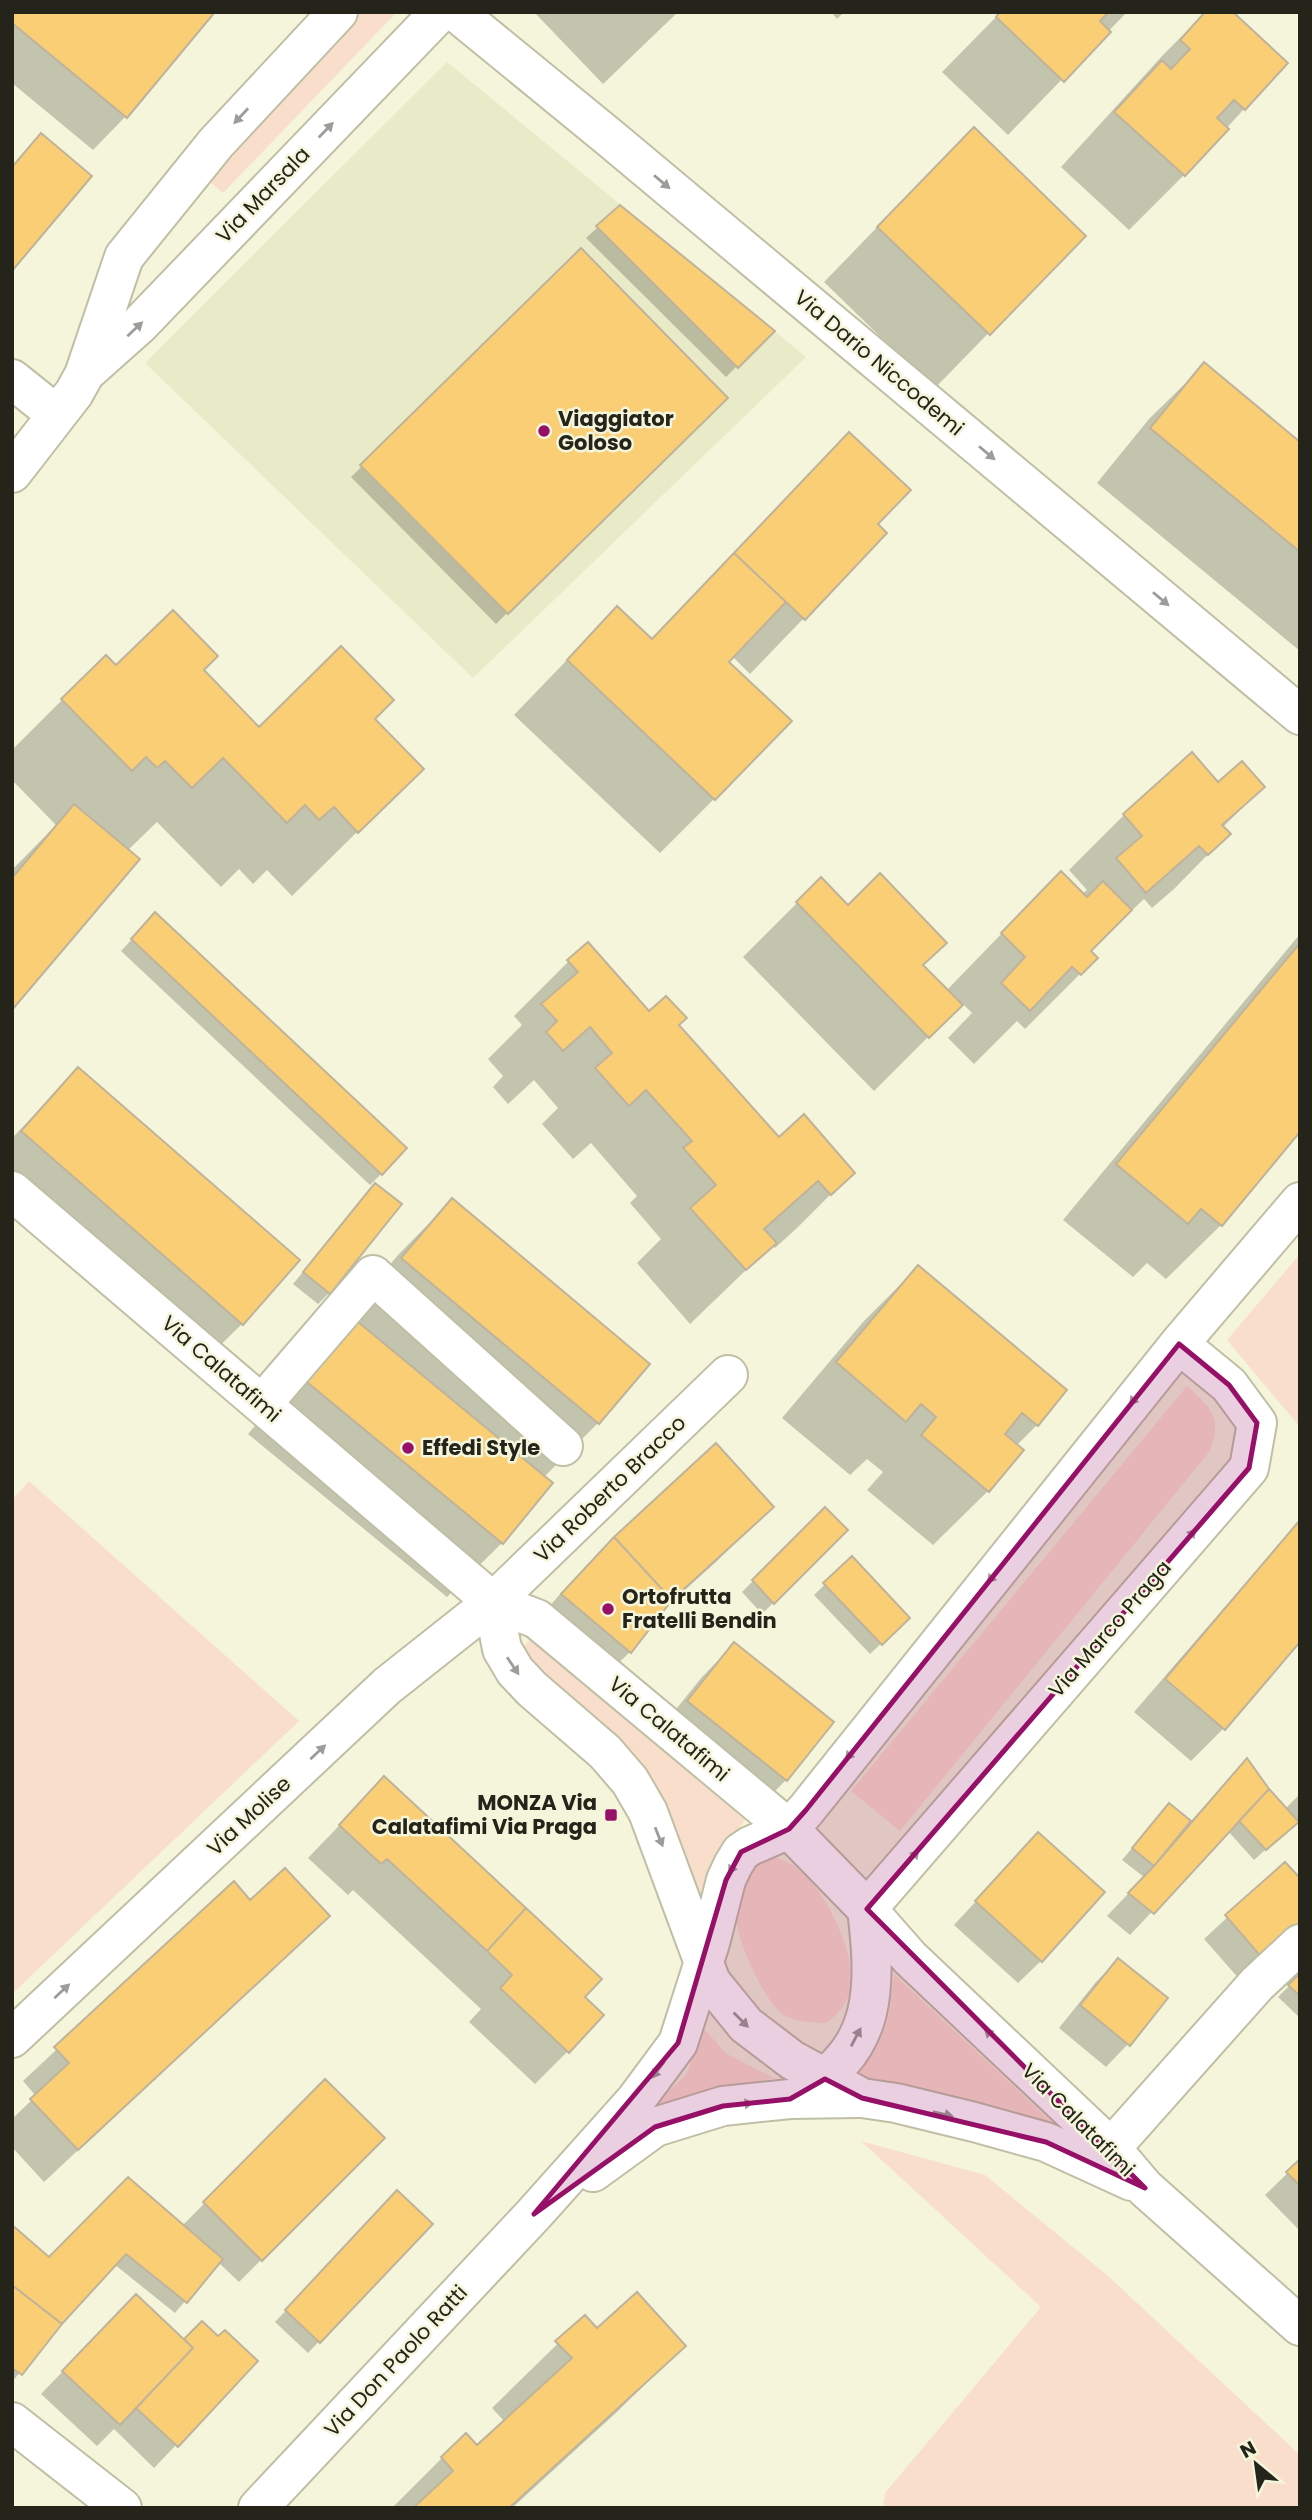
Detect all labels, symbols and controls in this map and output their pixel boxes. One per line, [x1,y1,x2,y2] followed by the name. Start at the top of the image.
[234,107,250,124] one-way arrow
[318,122,334,139] one-way arrow
[209,140,316,249] street label: Via Marsala
[653,174,671,189] one-way arrow
[788,283,970,442] street label: Via Dario Niccodemi
[126,322,143,338] one-way arrow
[558,404,674,457] place label: Viaggiator Goloso
[536,423,552,439] marker: Viaggiator Goloso
[978,446,996,461] one-way arrow
[1152,592,1170,607] one-way arrow
[155,1309,287,1429] street label: Via Calatafimi
[1129,1388,1144,1405] one-way arrow
[527,1408,692,1569] street label: Via Roberto Bracco
[422,1433,540,1462] place label: Effedi Style
[400,1440,416,1456] marker: Effedi Style
[1181,1529,1196,1546] one-way arrow
[1042,1554,1178,1704] street label: Via Marco Praga
[987,1566,1002,1583] one-way arrow
[622,1582,777,1635] place label: Ortofrutta Fratelli Bendin
[600,1601,616,1617] marker: Ortofrutta Fratelli Bendin
[506,1657,519,1676] one-way arrow
[603,1669,736,1788] street label: Via Calatafimi
[309,1744,326,1760] one-way arrow
[845,1744,860,1761] one-way arrow
[200,1769,297,1862] street label: Via Molise
[372,1788,597,1841] place label: MONZA Via Calatafimi Via Praga
[603,1807,619,1823] marker: MONZA Via Calatafimi Via Praga
[653,1827,664,1848] one-way arrow
[904,1849,919,1866] one-way arrow
[728,1855,740,1875] one-way arrow
[53,1983,71,1999] one-way arrow
[733,2011,750,2028] one-way arrow
[850,2027,862,2047] one-way arrow
[984,2028,1001,2045] one-way arrow
[1015,2056,1142,2183] street label: Via Calatafimi
[650,2061,665,2079] one-way arrow
[732,2098,754,2109] one-way arrow
[932,2109,954,2120] one-way arrow
[318,2278,474,2443] street label: Via Don Paolo Ratti
[1221,2429,1291,2499] north arrow
[1235,2434,1261,2465] text: N

